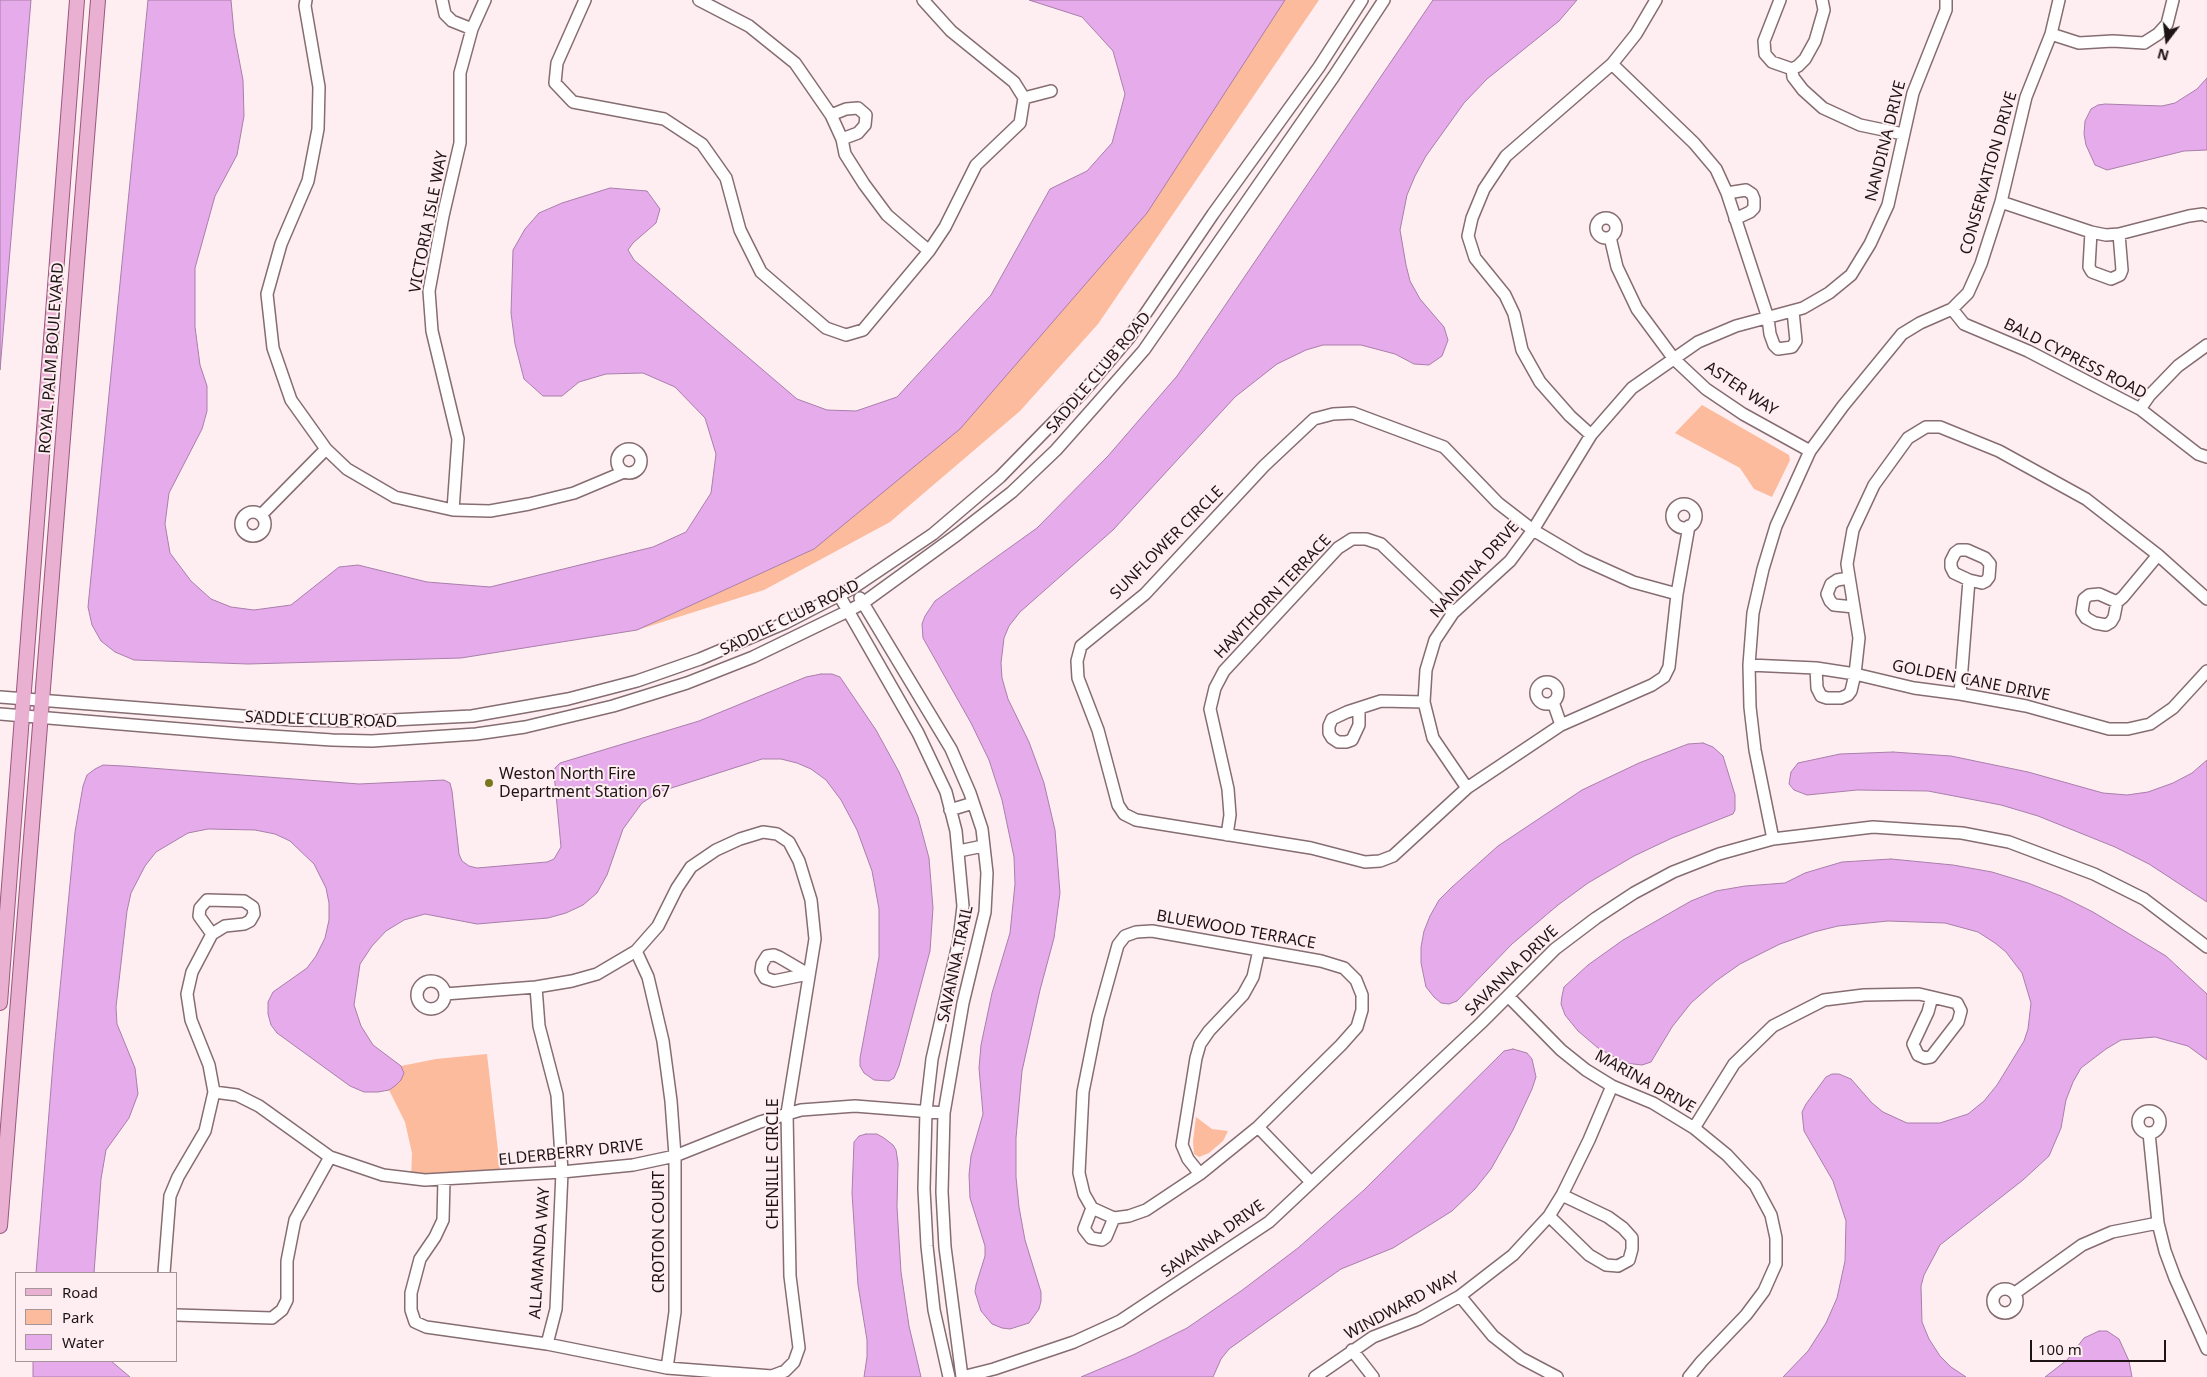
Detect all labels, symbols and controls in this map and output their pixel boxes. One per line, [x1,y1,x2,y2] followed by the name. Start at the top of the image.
[2142,15,2192,65] north arrow
[2155,44,2171,66] text: N
[1862,79,1910,203] street label: NANDINA DRIVE
[1957,89,2021,257] street label: CONSERVATION DRIVE
[406,149,452,295] street label: VICTORIA ISLE WAY
[36,262,68,454] street label: ROYAL PALM BOULEVARD
[1043,308,1155,438] street label: SADDLE CLUB ROAD
[2000,315,2150,403] street label: BALD CYPRESS ROAD
[1701,358,1781,420] street label: ASTER WAY
[1106,482,1228,604] street label: SUNFLOWER CIRCLE
[1426,518,1524,622] street label: NANDINA DRIVE
[1211,531,1335,663] street label: HAWTHORN TERRACE
[717,576,863,660] street label: SADDLE CLUB ROAD
[1890,656,2052,706] street label: GOLDEN CANE DRIVE
[244,708,398,732] street label: SADDLE CLUB ROAD
[499,764,670,802] place label: Weston North Fire Department Station 67
[483,777,495,789] marker: Weston North Fire Department Station 67
[934,904,978,1024] street label: SAVANNA TRAIL
[1155,907,1317,953] street label: BLUEWOOD TERRACE
[1462,922,1562,1020] street label: SAVANNA DRIVE
[1591,1046,1699,1118] street label: MARINA DRIVE
[763,1098,783,1230] street label: CHENILLE CIRCLE
[498,1136,644,1170] street label: ELDERBERRY DRIVE
[649,1171,669,1293] street label: CROTON COURT
[526,1186,554,1320] street label: ALLAMANDA WAY
[1158,1196,1268,1282] street label: SAVANNA DRIVE
[1342,1268,1462,1344] street label: WINDWARD WAY
[15,1272,178,1362] legend
[62,1282,98,1302] text: Road
[62,1307,94,1327] text: Park
[2032,1330,2168,1362] scale bar
[62,1332,104,1352] text: Water
[2038,1339,2082,1359] text: 100 m

